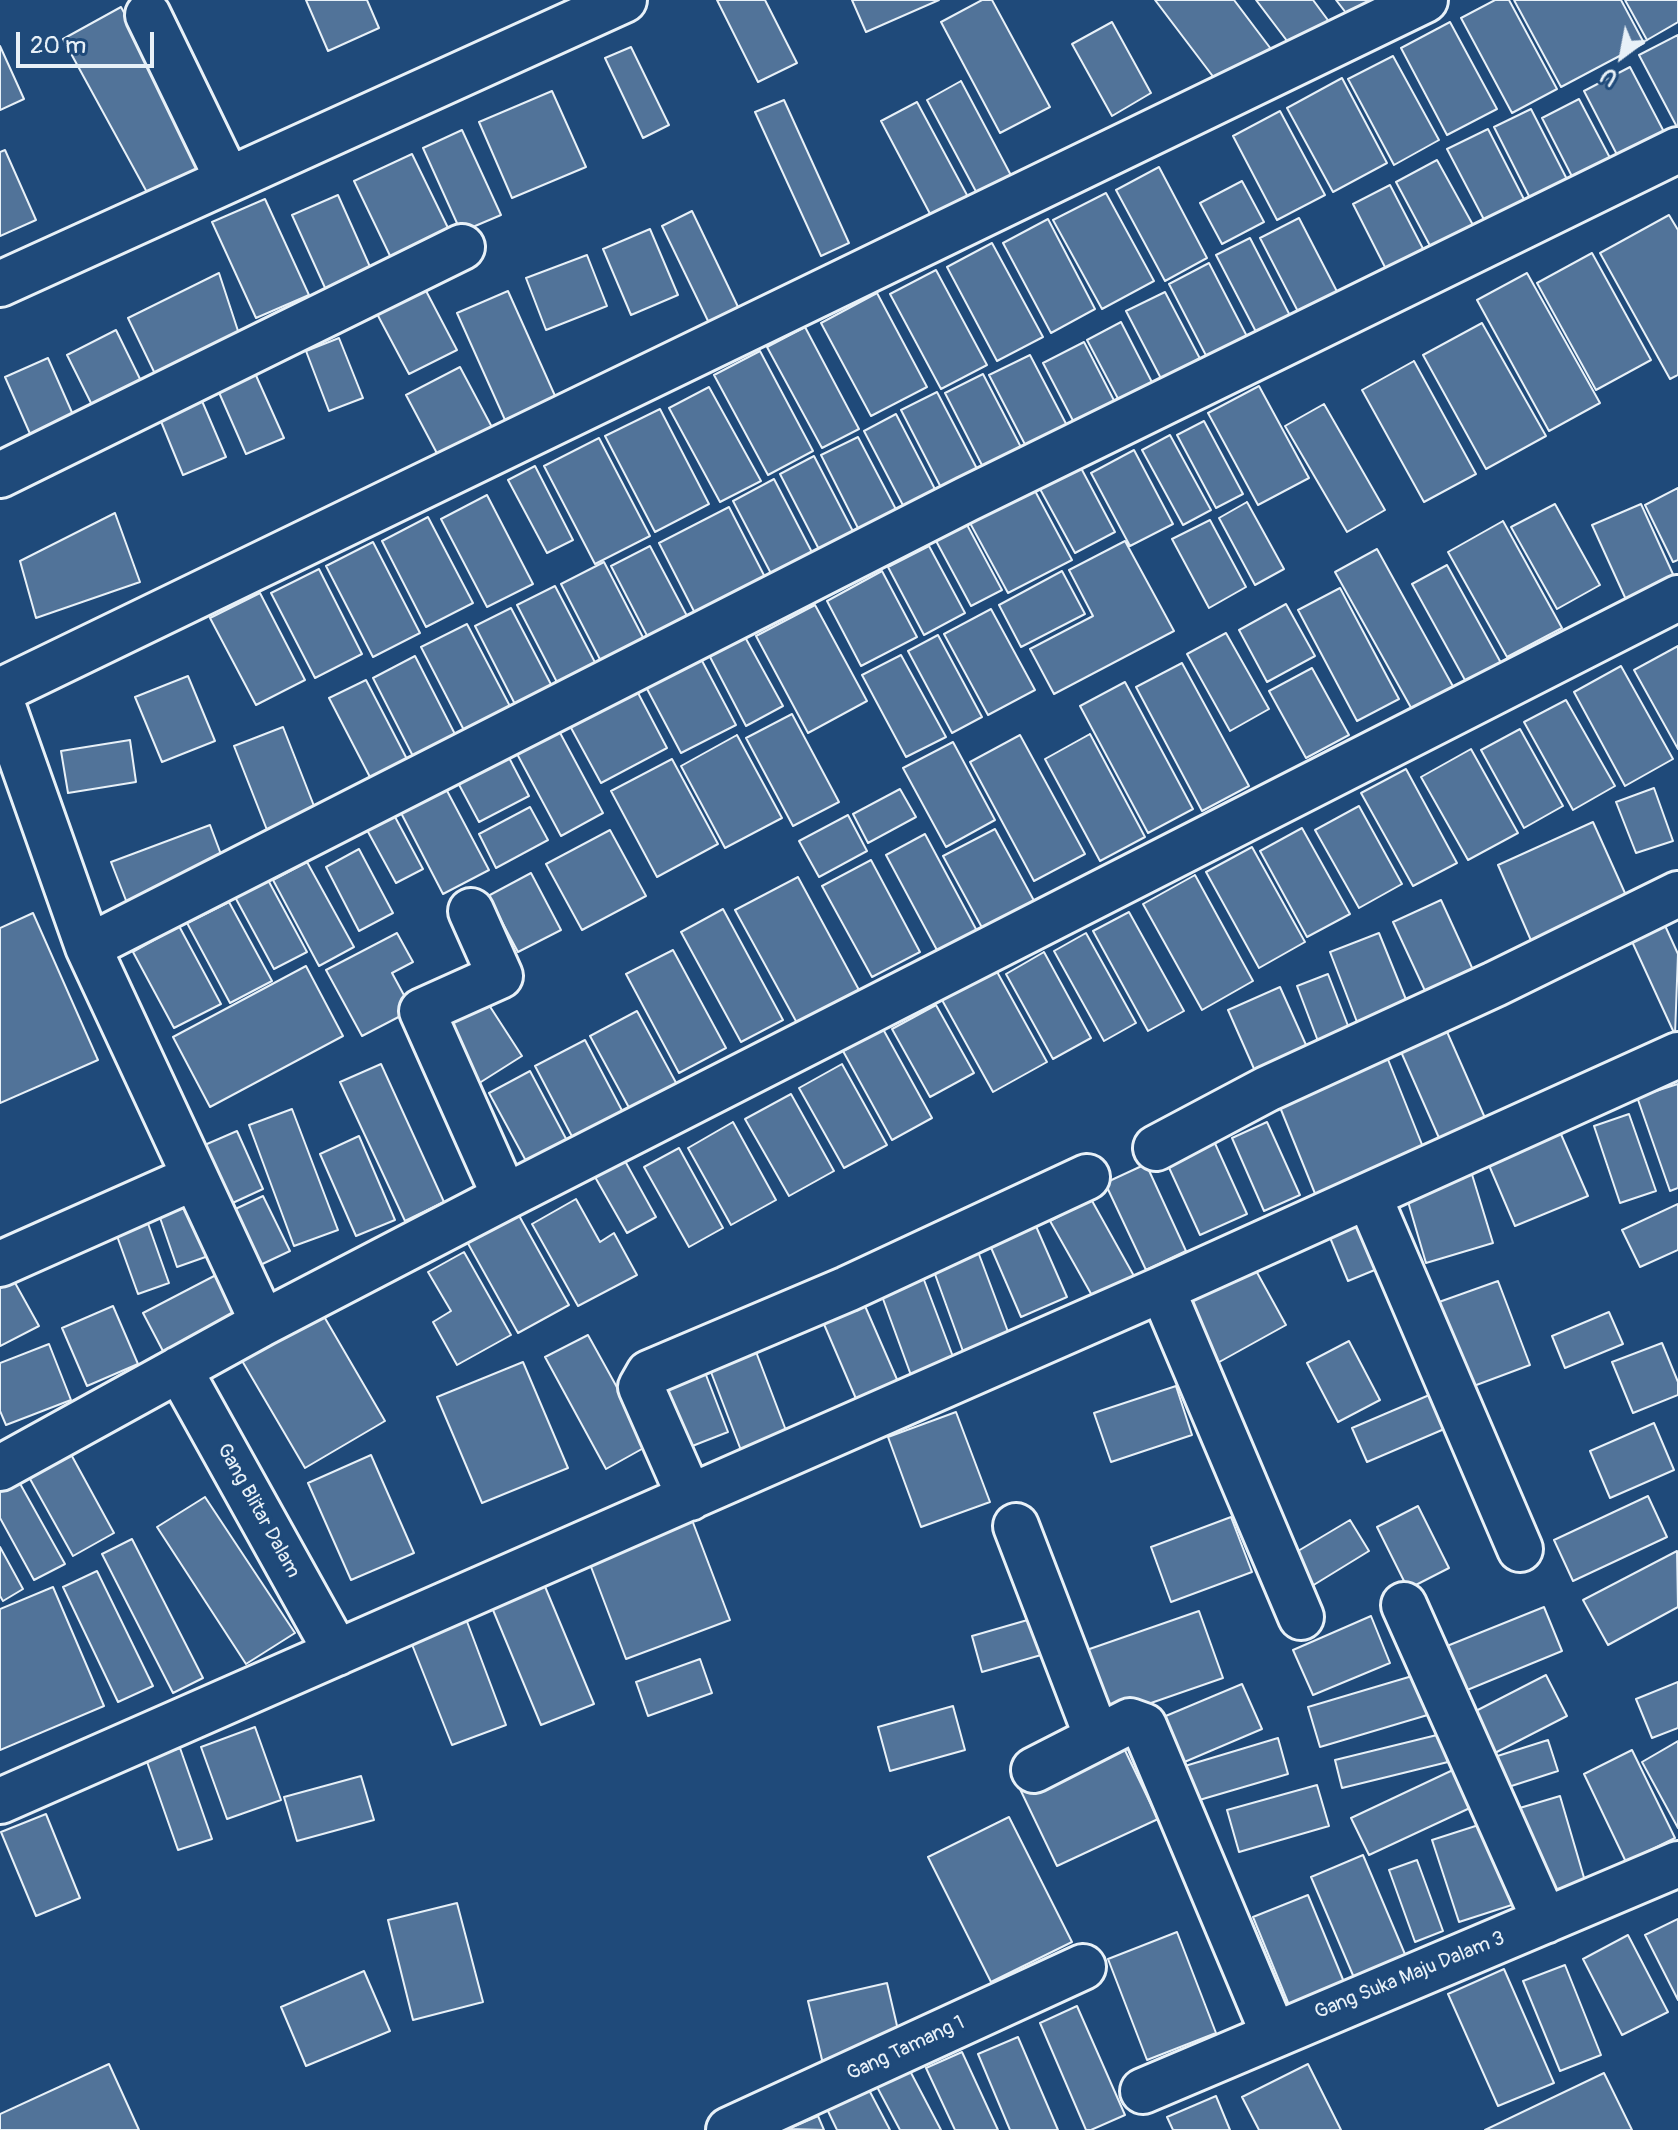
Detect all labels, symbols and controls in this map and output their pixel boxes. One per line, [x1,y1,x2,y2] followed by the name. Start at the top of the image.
[20,16,158,66] scale bar
[1582,16,1662,96] north arrow
[30,31,86,60] text: 20 m
[1596,61,1623,92] text: U
[211,1440,305,1582] street label: Gang Blitar Dalam
[1311,1927,1509,2025] street label: Gang Suka Maju Dalam 3
[843,2011,969,2087] street label: Gang Tamang 1

